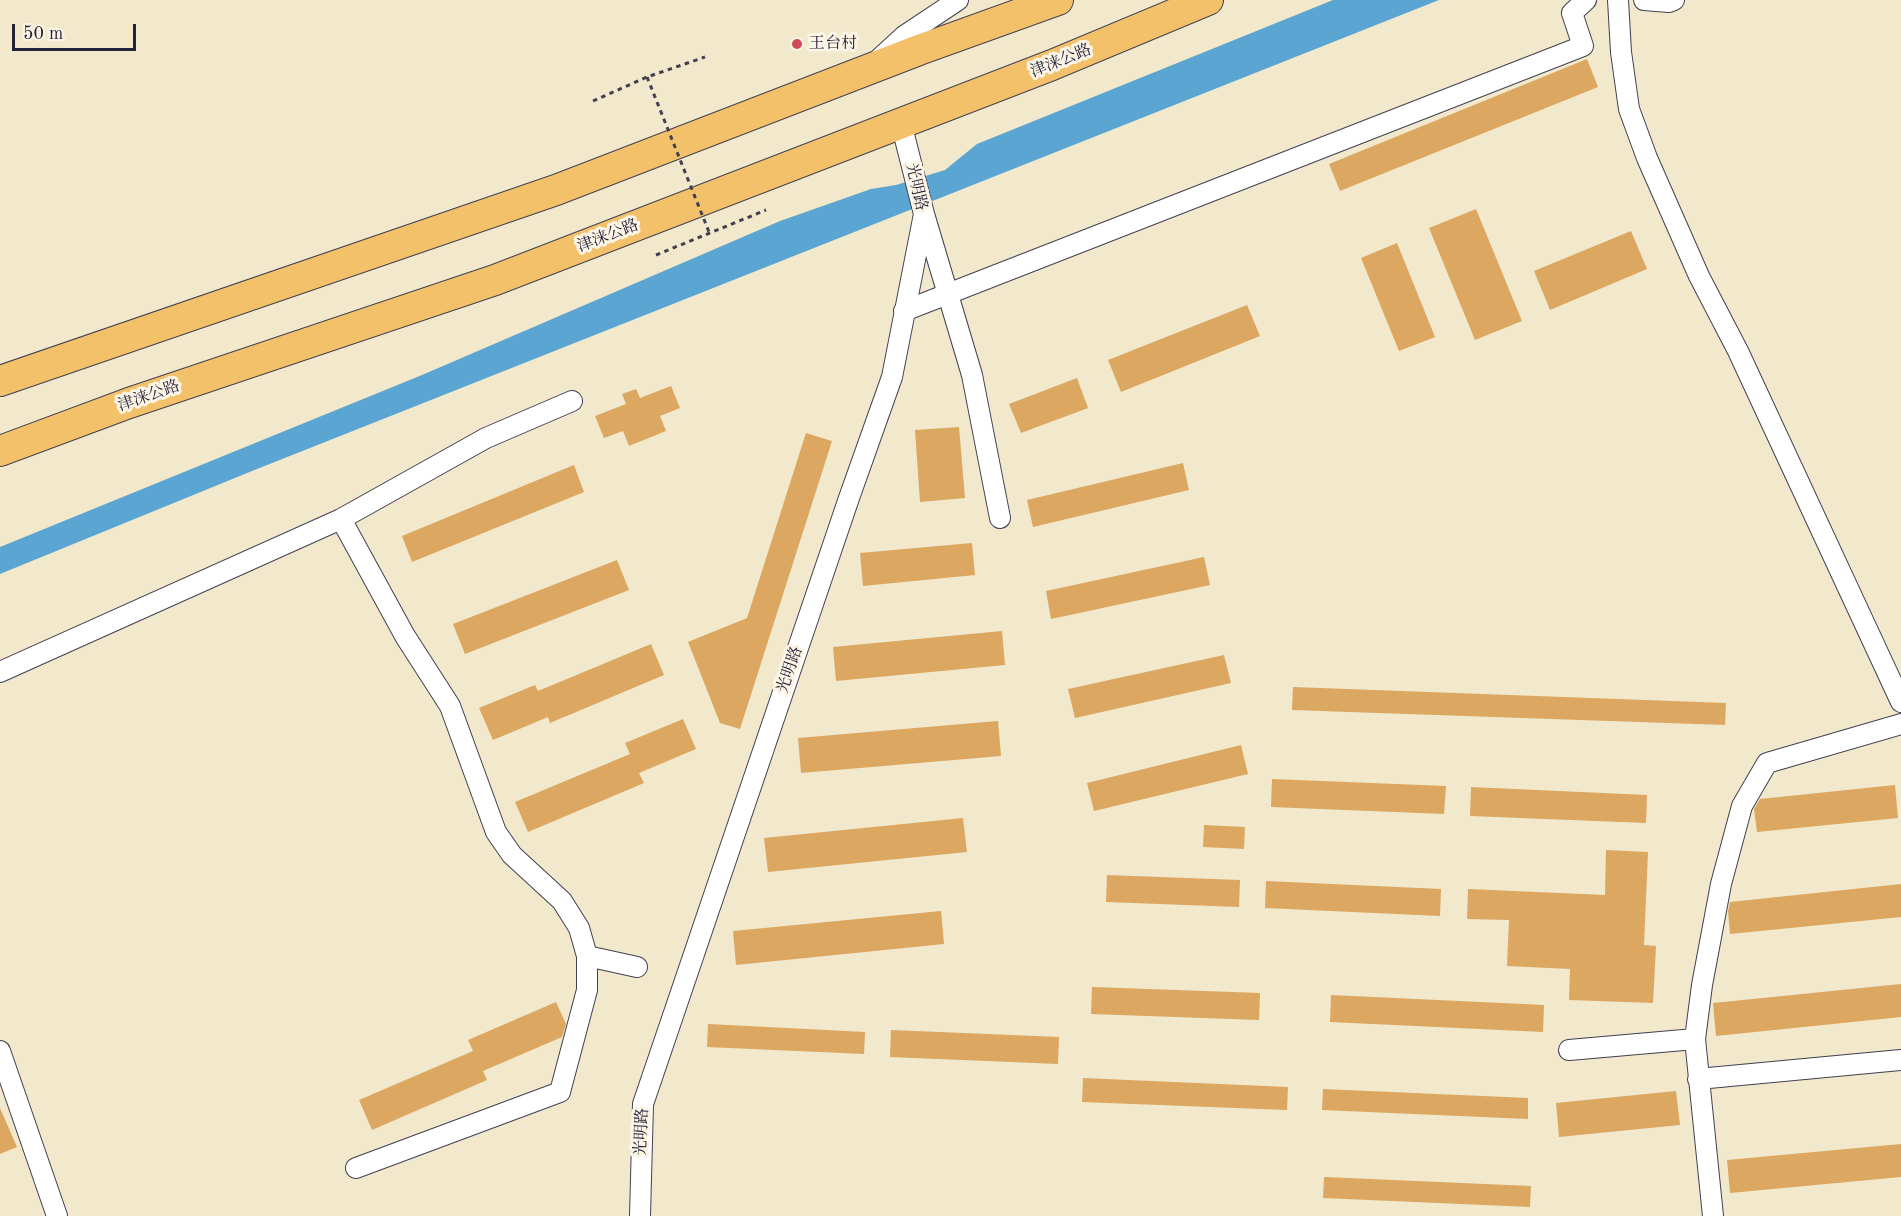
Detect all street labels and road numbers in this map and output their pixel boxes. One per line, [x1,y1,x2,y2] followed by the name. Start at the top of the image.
[1028,40,1094,82] street label: 津涞公路
[901,161,931,213] street label: 光明路
[575,216,641,256] street label: 津涞公路
[116,377,182,415] street label: 津涞公路
[773,644,807,696] street label: 光明路
[631,1108,653,1156] street label: 光明路

